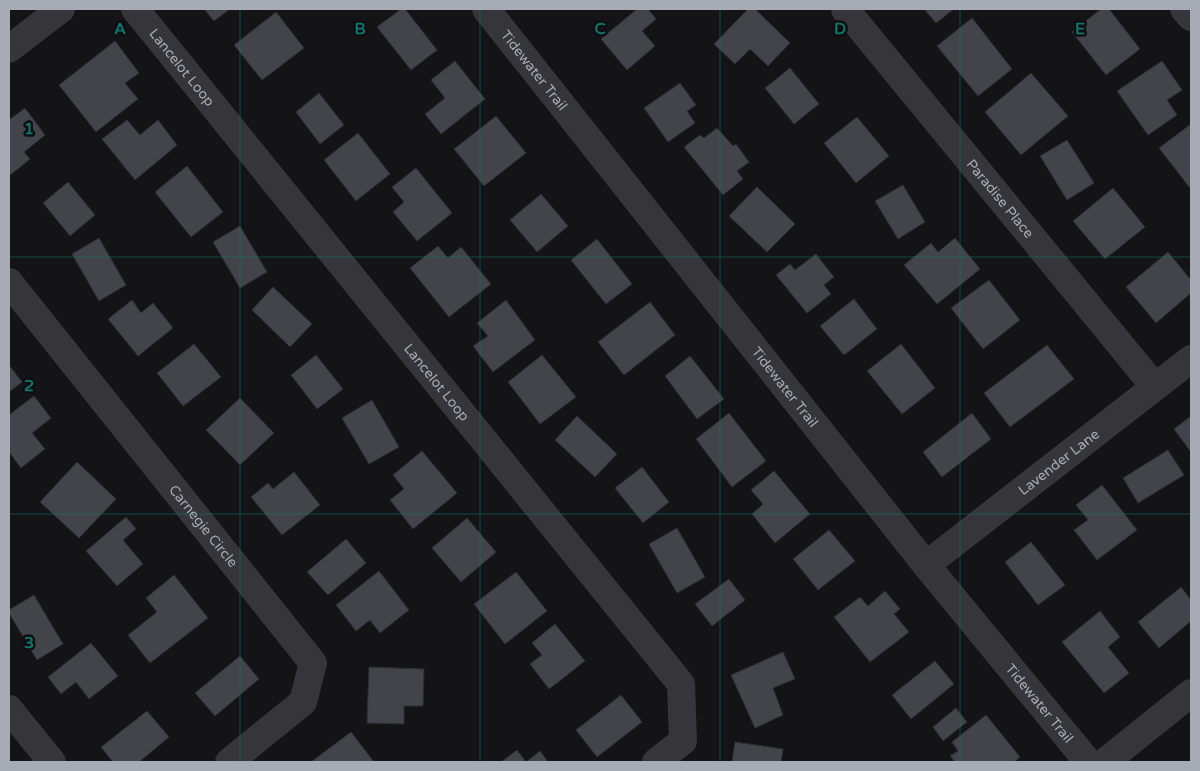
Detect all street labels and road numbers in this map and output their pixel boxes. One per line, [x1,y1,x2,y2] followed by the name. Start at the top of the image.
[146,25,219,110] street label: Lancelot Loop
[498,27,571,114] street label: Tidewater Trail
[963,156,1038,241] street label: Paradise Place
[400,340,473,424] street label: Lancelot Loop
[748,343,822,430] street label: Tidewater Trail
[1015,425,1103,499] street label: Lavender Lane
[166,481,242,571] street label: Carnegie Circle
[1002,660,1077,746] street label: Tidewater Trail

